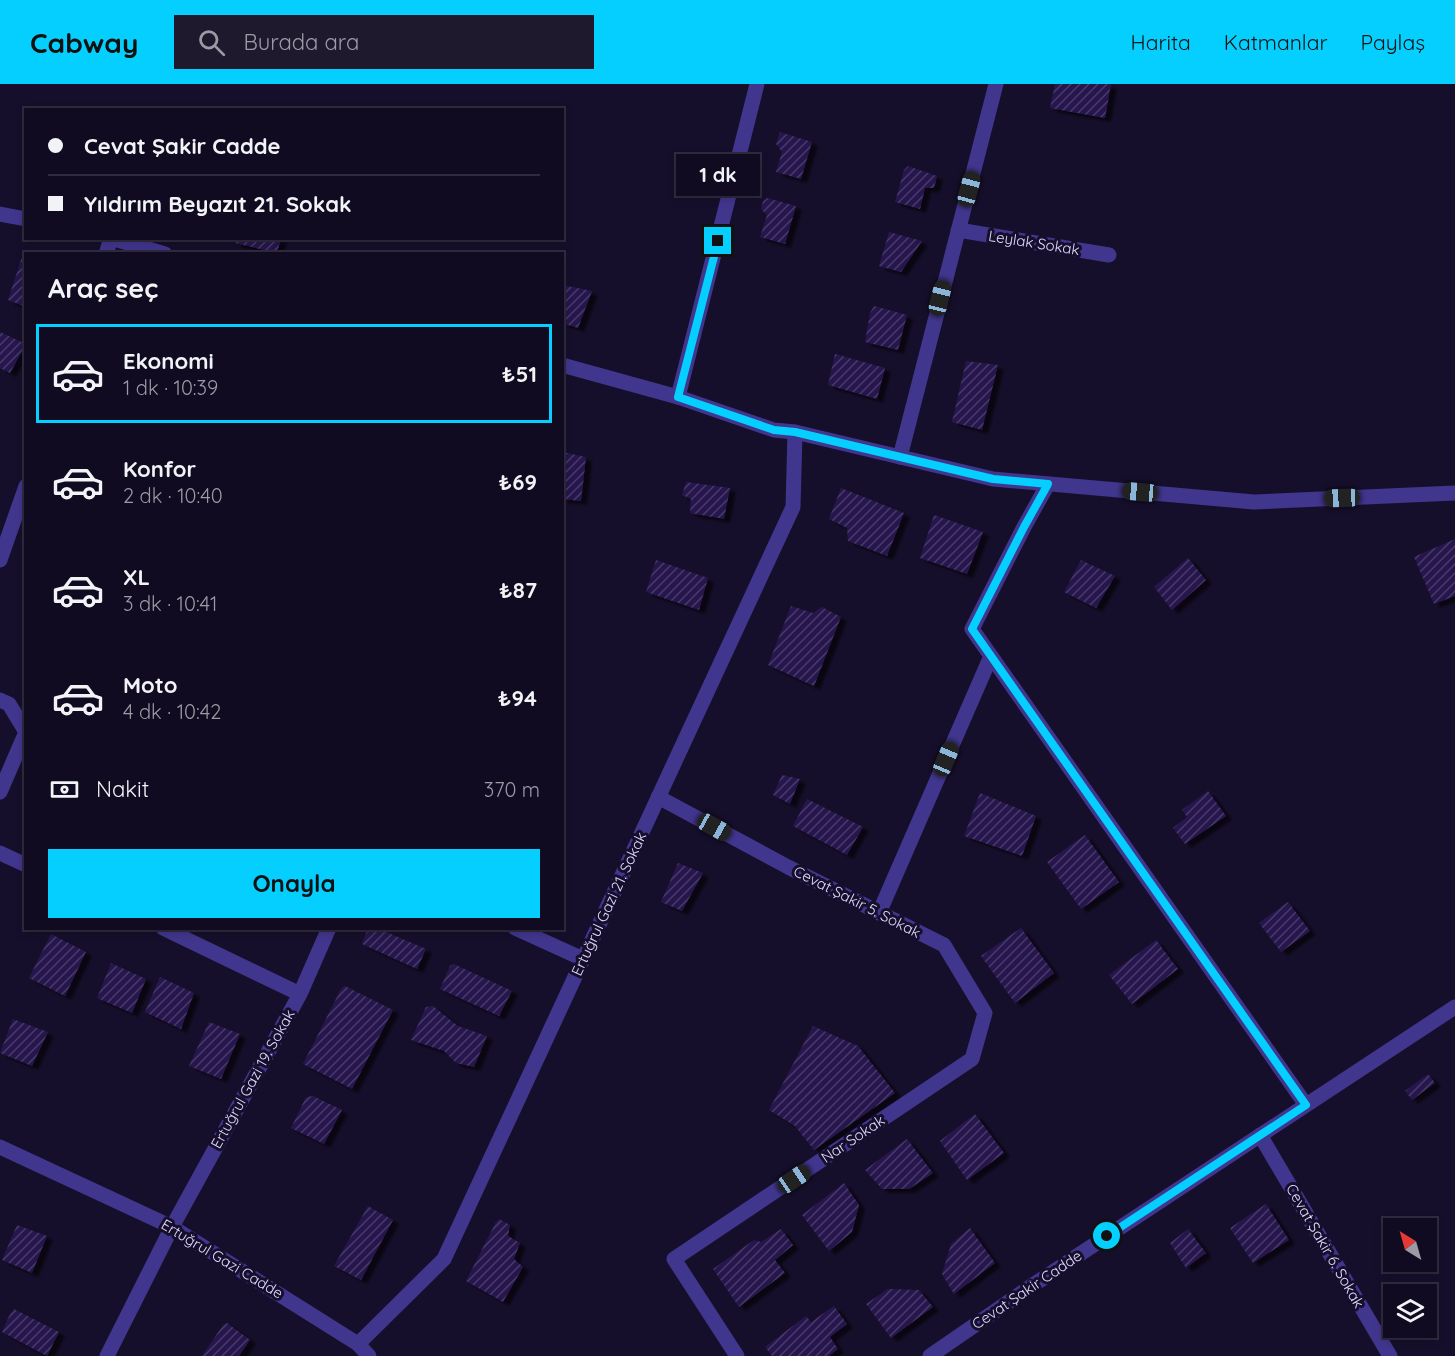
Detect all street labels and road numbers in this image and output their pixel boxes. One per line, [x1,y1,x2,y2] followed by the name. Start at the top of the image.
[987,226,1081,259] street label: Leylak Sokak
[567,829,650,979] street label: Ertuğrul Gazi 21. Sokak
[790,861,924,942] street label: Cevat Şakir 5. Sokak
[206,1006,299,1152] street label: Ertuğrul Gazi 19. Sokak
[817,1110,888,1167] street label: Nar Sokak
[1282,1180,1369,1311] street label: Cevat Şakir 6. Sokak
[158,1215,287,1302] street label: Ertuğrul Gazi Cadde
[968,1246,1085,1333] street label: Cevat Şakir Cadde

